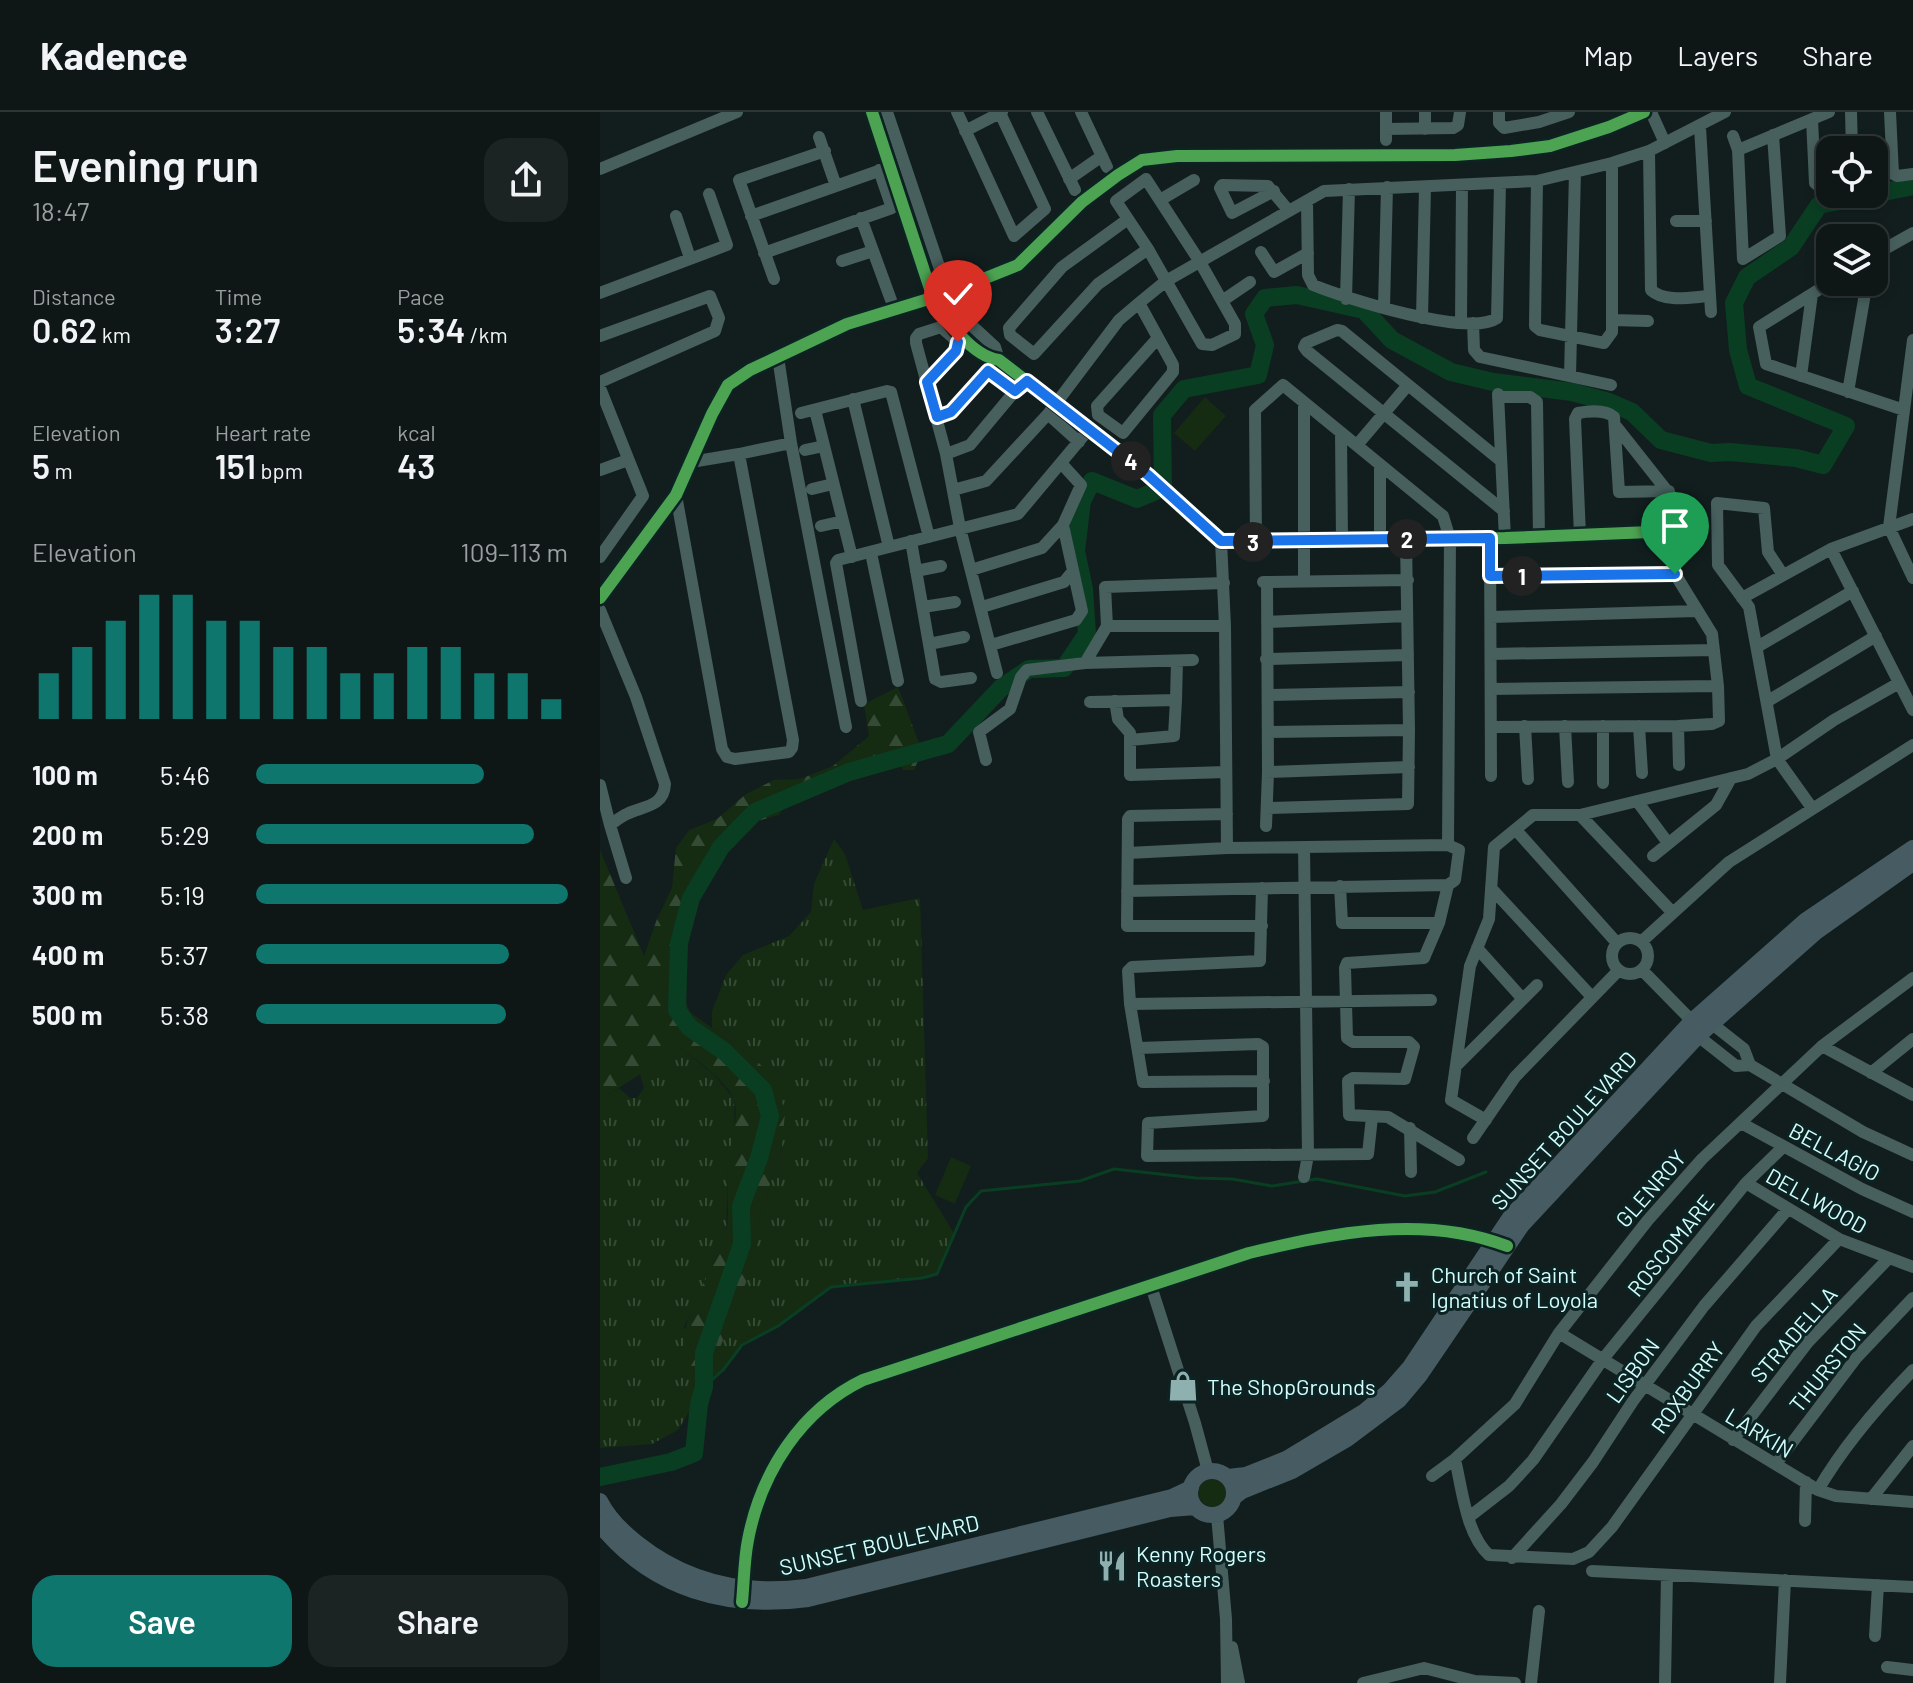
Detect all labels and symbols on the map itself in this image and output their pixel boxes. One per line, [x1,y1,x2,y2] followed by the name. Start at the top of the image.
[924,260,992,342] pin
[1111,441,1151,481] pin: 4
[1641,492,1709,574] pin
[1387,519,1427,559] pin: 2
[1233,522,1273,562] pin: 3
[1502,556,1542,596] pin: 1
[1485,1045,1641,1215] street label: SUNSET BOULEVARD
[1785,1116,1885,1186] street label: BELLAGIO
[1610,1144,1690,1232] street label: GLENROY
[1762,1162,1872,1238] street label: DELLWOOD
[1621,1189,1719,1301] street label: ROSCOMARE
[1431,1261,1598,1312] place label: Church of Saint Ignatius of Loyola
[1390,1270,1424,1304] church icon: Church of Saint Ignatius of Loyola
[1744,1281,1842,1387] street label: STRADELLA
[1783,1317,1871,1417] street label: THURSTON
[1600,1333,1664,1407] street label: LISBON
[1645,1336,1729,1438] street label: ROXBURRY
[1166,1369,1200,1403] shop icon: The ShopGrounds
[1207,1373,1376,1399] place label: The ShopGrounds
[1721,1402,1799,1462] street label: LARKIN
[777,1508,981,1580] street label: SUNSET BOULEVARD
[1136,1540,1266,1591] place label: Kenny Rogers Roasters
[1095,1549,1129,1583] restaurant icon: Kenny Rogers Roasters

